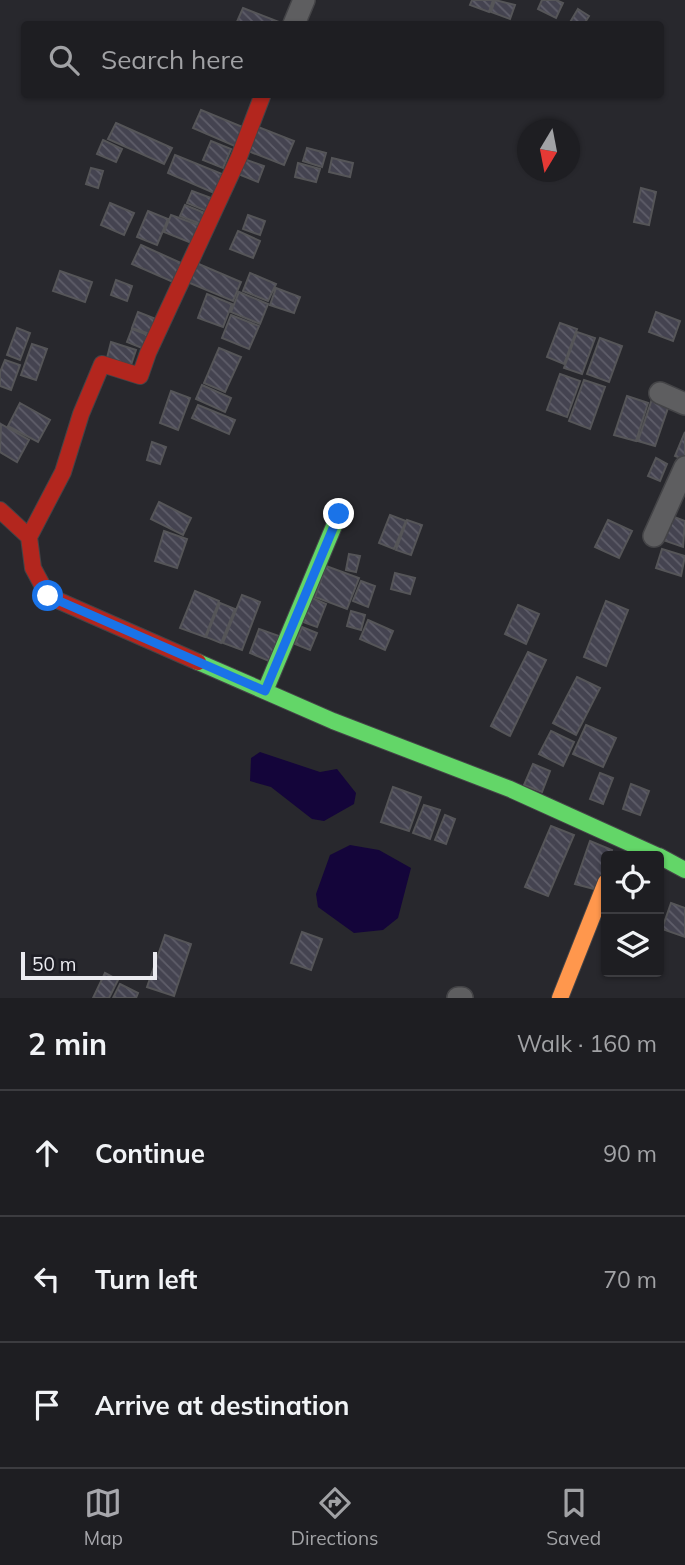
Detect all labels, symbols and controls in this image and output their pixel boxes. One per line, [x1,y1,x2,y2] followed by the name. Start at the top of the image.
[21,21,664,98] search box
[45,41,83,79] icon: search
[101,43,244,76] text: Search here
[517,119,580,182] north arrow
[323,498,354,529] route end
[32,580,63,611] route start
[601,851,664,977] map controls
[601,851,664,914] button: locate
[601,914,664,977] button: layers
[21,949,158,981] scale bar
[32,952,76,976] text: 50 m
[28,1025,107,1063] text: 2 min
[517,1029,657,1058] text: Walk · 160 m
[28,1134,66,1172] icon: ahead
[95,1137,205,1170] text: Continue
[603,1139,657,1168] text: 90 m
[28,1260,66,1298] icon: left
[95,1263,197,1296] text: Turn left
[603,1265,657,1294] text: 70 m
[28,1386,66,1424] icon: arrive
[95,1389,350,1422] text: Arrive at destination
[84,1484,123,1550] tab: Map
[291,1484,379,1550] tab: Directions
[546,1484,601,1550] tab: Saved

